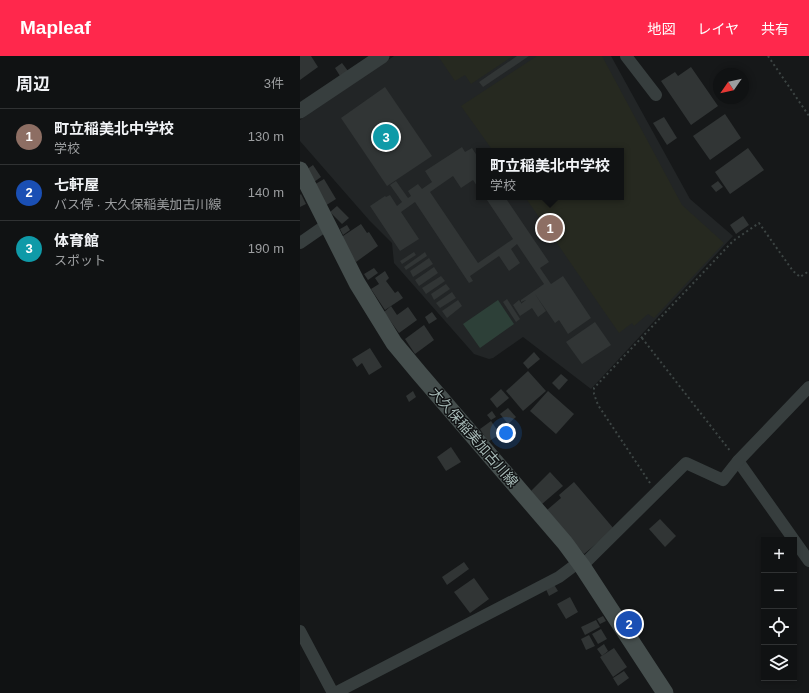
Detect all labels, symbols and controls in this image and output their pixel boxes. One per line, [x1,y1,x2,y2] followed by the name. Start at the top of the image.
[20,17,91,38] text: Mapleaf
[647,21,675,37] text: 地図
[697,21,739,37] text: レイヤ
[761,21,789,37] text: 共有
[713,68,749,104] north arrow
[16,75,50,94] text: 周辺
[264,76,284,91] text: 3件
[54,120,174,137] text: 町立稲美北中学校
[373,122,399,152] pin: 3
[25,129,33,144] text: 1
[248,129,284,144] text: 130 m
[54,141,80,156] text: 学校
[476,148,624,200] popup
[490,157,610,174] text: 町立稲美北中学校
[54,176,99,193] text: 七軒屋
[490,178,516,193] text: 学校
[25,185,33,200] text: 2
[248,185,284,200] text: 140 m
[54,197,222,212] text: バス停 · 大久保稲美加古川線
[537,213,563,243] pin: 1
[54,232,99,249] text: 体育館
[25,241,33,256] text: 3
[248,241,284,256] text: 190 m
[54,253,106,268] text: スポット
[427,384,521,490] street label: 大久保稲美加古川線
[496,423,516,443] your location
[761,537,797,681] map controls
[761,537,797,573] button: +
[761,573,797,609] button: −
[616,609,642,639] pin: 2
[761,609,797,645] button: locate
[761,645,797,681] button: layers

